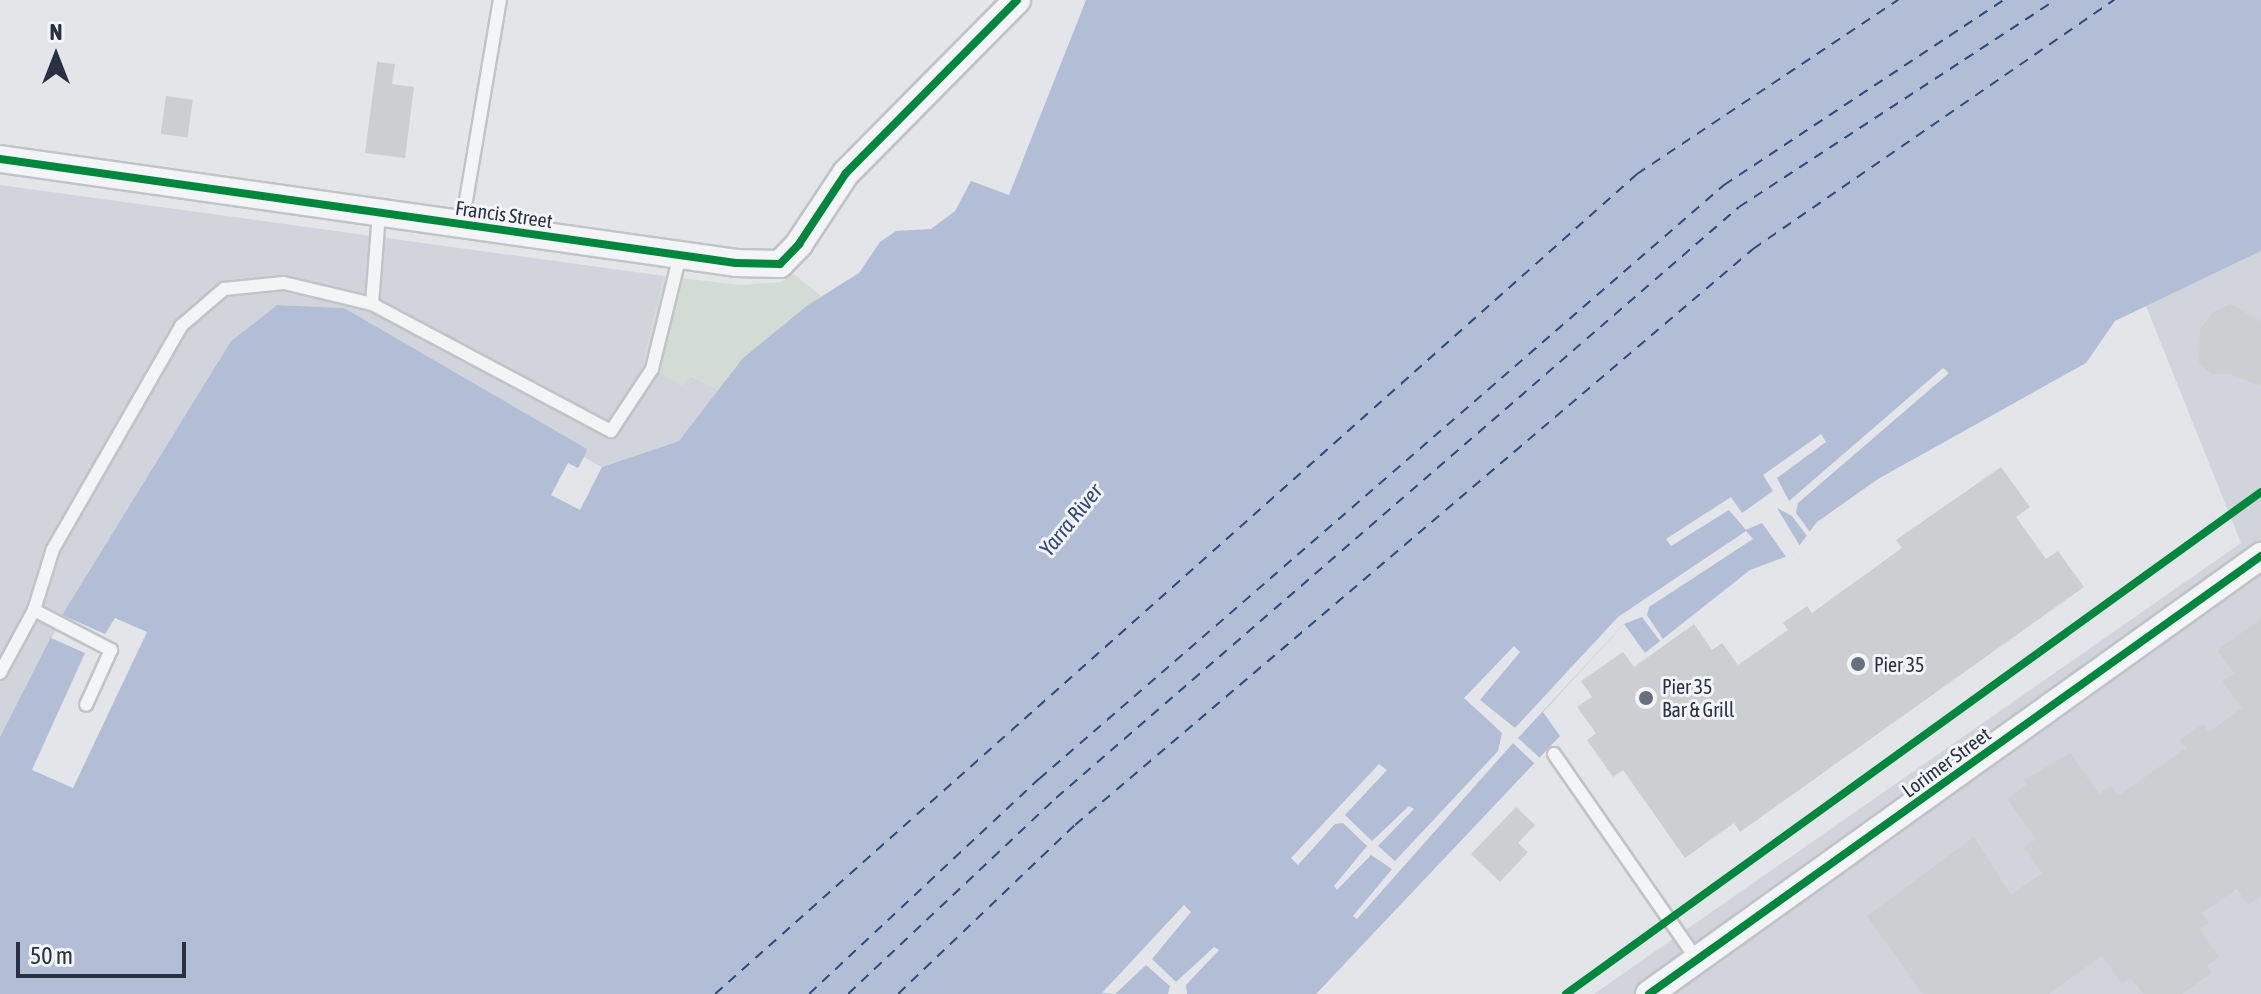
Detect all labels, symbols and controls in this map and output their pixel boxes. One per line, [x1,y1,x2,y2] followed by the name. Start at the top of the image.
[16,16,96,96] north arrow
[50,19,62,45] text: N
[454,195,554,233] street label: Francis Street
[1034,478,1108,562] water label: Yarra River
[1874,652,1925,676] place label: Pier 35
[1849,655,1867,673] marker: Pier 35
[1662,674,1734,721] place label: Pier 35 Bar & Grill
[1637,689,1655,707] marker: Pier 35 Bar & Grill
[1897,722,1995,802] street label: Lorimer Street
[20,926,190,976] scale bar
[30,942,73,969] text: 50 m

